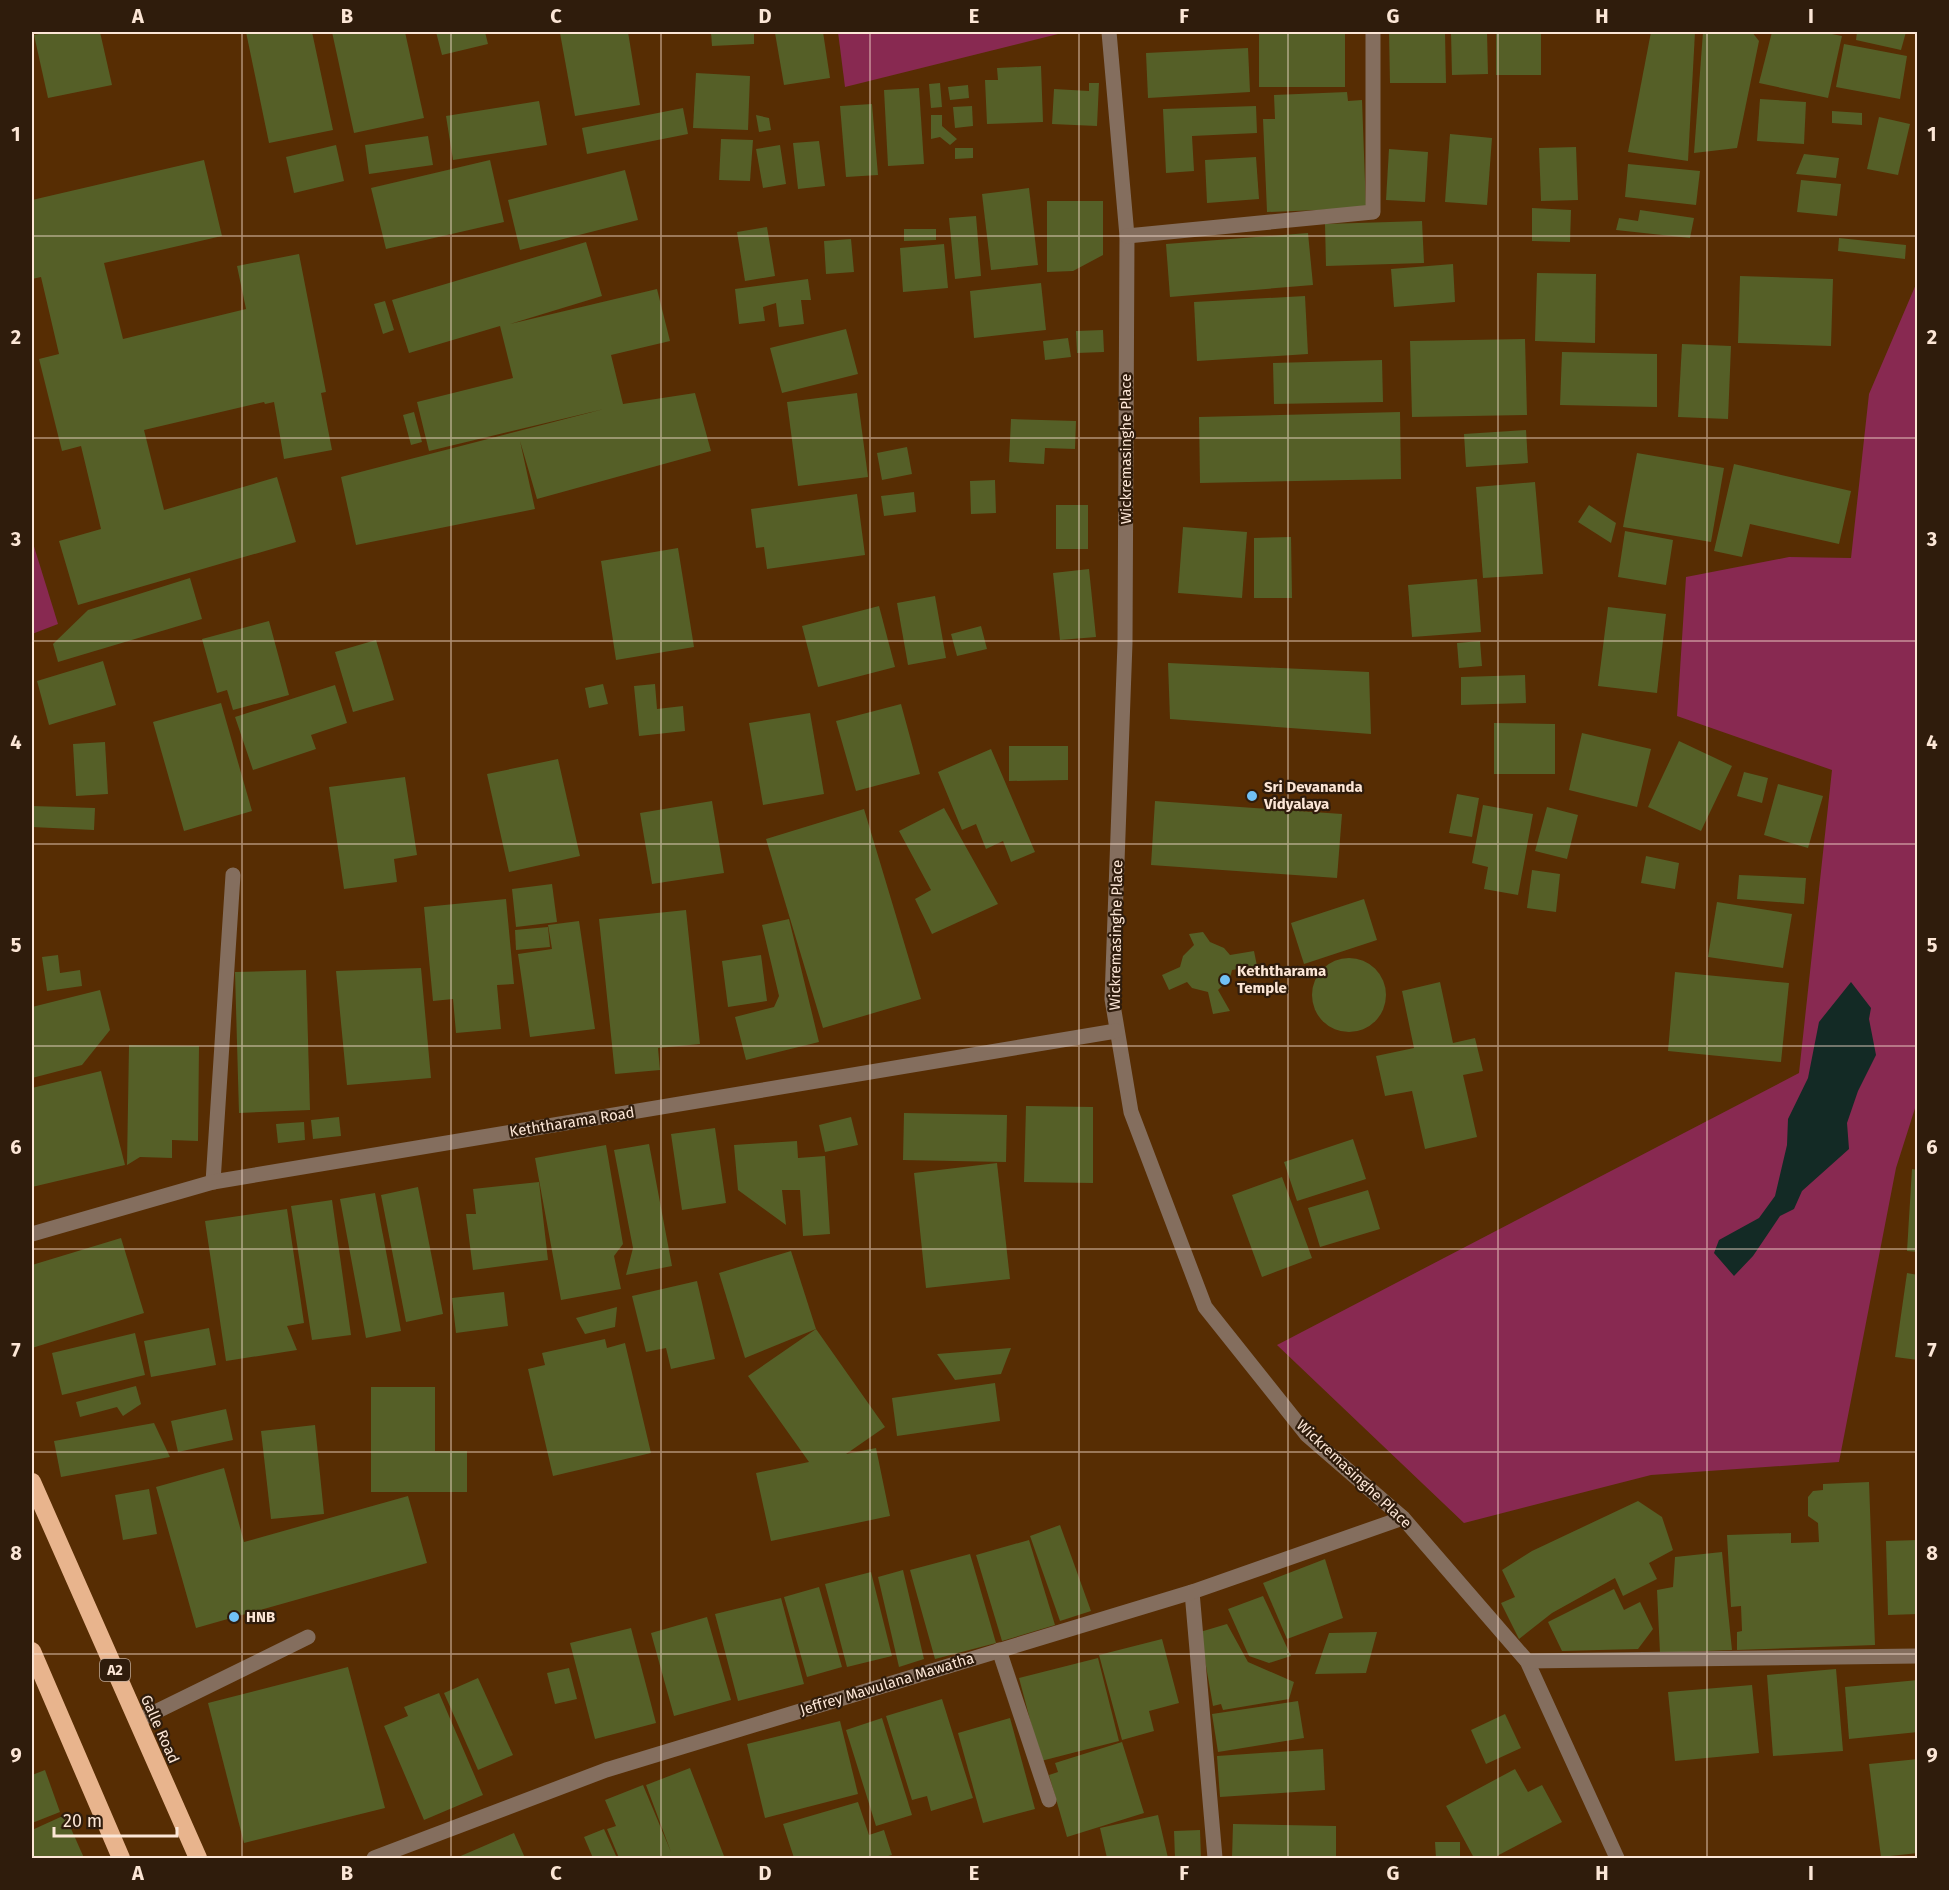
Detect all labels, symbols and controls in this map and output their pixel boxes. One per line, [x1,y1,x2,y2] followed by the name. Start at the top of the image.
[131,4,145,28] text: A
[341,4,353,28] text: B
[550,4,562,28] text: C
[758,4,772,28] text: D
[969,4,979,28] text: E
[1179,4,1189,28] text: F
[1387,4,1399,28] text: G
[1595,4,1609,28] text: H
[1808,4,1814,28] text: I
[11,122,21,146] text: 1
[1927,122,1937,146] text: 1
[11,325,21,349] text: 2
[1927,325,1937,349] text: 2
[1117,374,1135,524] street label: Wickremasinghe Place
[10,527,21,551] text: 3
[1926,527,1937,551] text: 3
[10,730,22,754] text: 4
[1926,730,1938,754] text: 4
[1263,778,1363,813] place label: Sri Devananda Vidyalaya
[1245,789,1259,803] marker: Sri Devananda Vidyalaya
[1106,859,1126,1011] street label: Wickremasinghe Place
[11,933,22,957] text: 5
[1927,933,1938,957] text: 5
[1237,962,1326,997] place label: Keththarama Temple
[1218,973,1232,987] marker: Keththarama Temple
[508,1103,636,1141] street label: Keththarama Road
[10,1135,22,1159] text: 6
[1926,1135,1938,1159] text: 6
[11,1338,21,1362] text: 7
[1927,1338,1937,1362] text: 7
[1293,1416,1415,1532] street label: Wickremasinghe Place
[10,1541,22,1565] text: 8
[1926,1541,1938,1565] text: 8
[246,1608,275,1626] place label: HNB
[227,1610,241,1624] marker: HNB
[798,1649,976,1719] street label: Jeffrey Mawulana Mawatha
[100,1659,130,1681] road number: A2
[137,1692,183,1766] street label: Galle Road
[10,1743,22,1767] text: 9
[1926,1743,1938,1767] text: 9
[54,1800,177,1838] scale bar
[63,1810,102,1832] text: 20 m
[131,1861,145,1885] text: A
[341,1861,353,1885] text: B
[550,1861,562,1885] text: C
[758,1861,772,1885] text: D
[969,1861,979,1885] text: E
[1179,1861,1189,1885] text: F
[1387,1861,1399,1885] text: G
[1595,1861,1609,1885] text: H
[1808,1861,1814,1885] text: I

